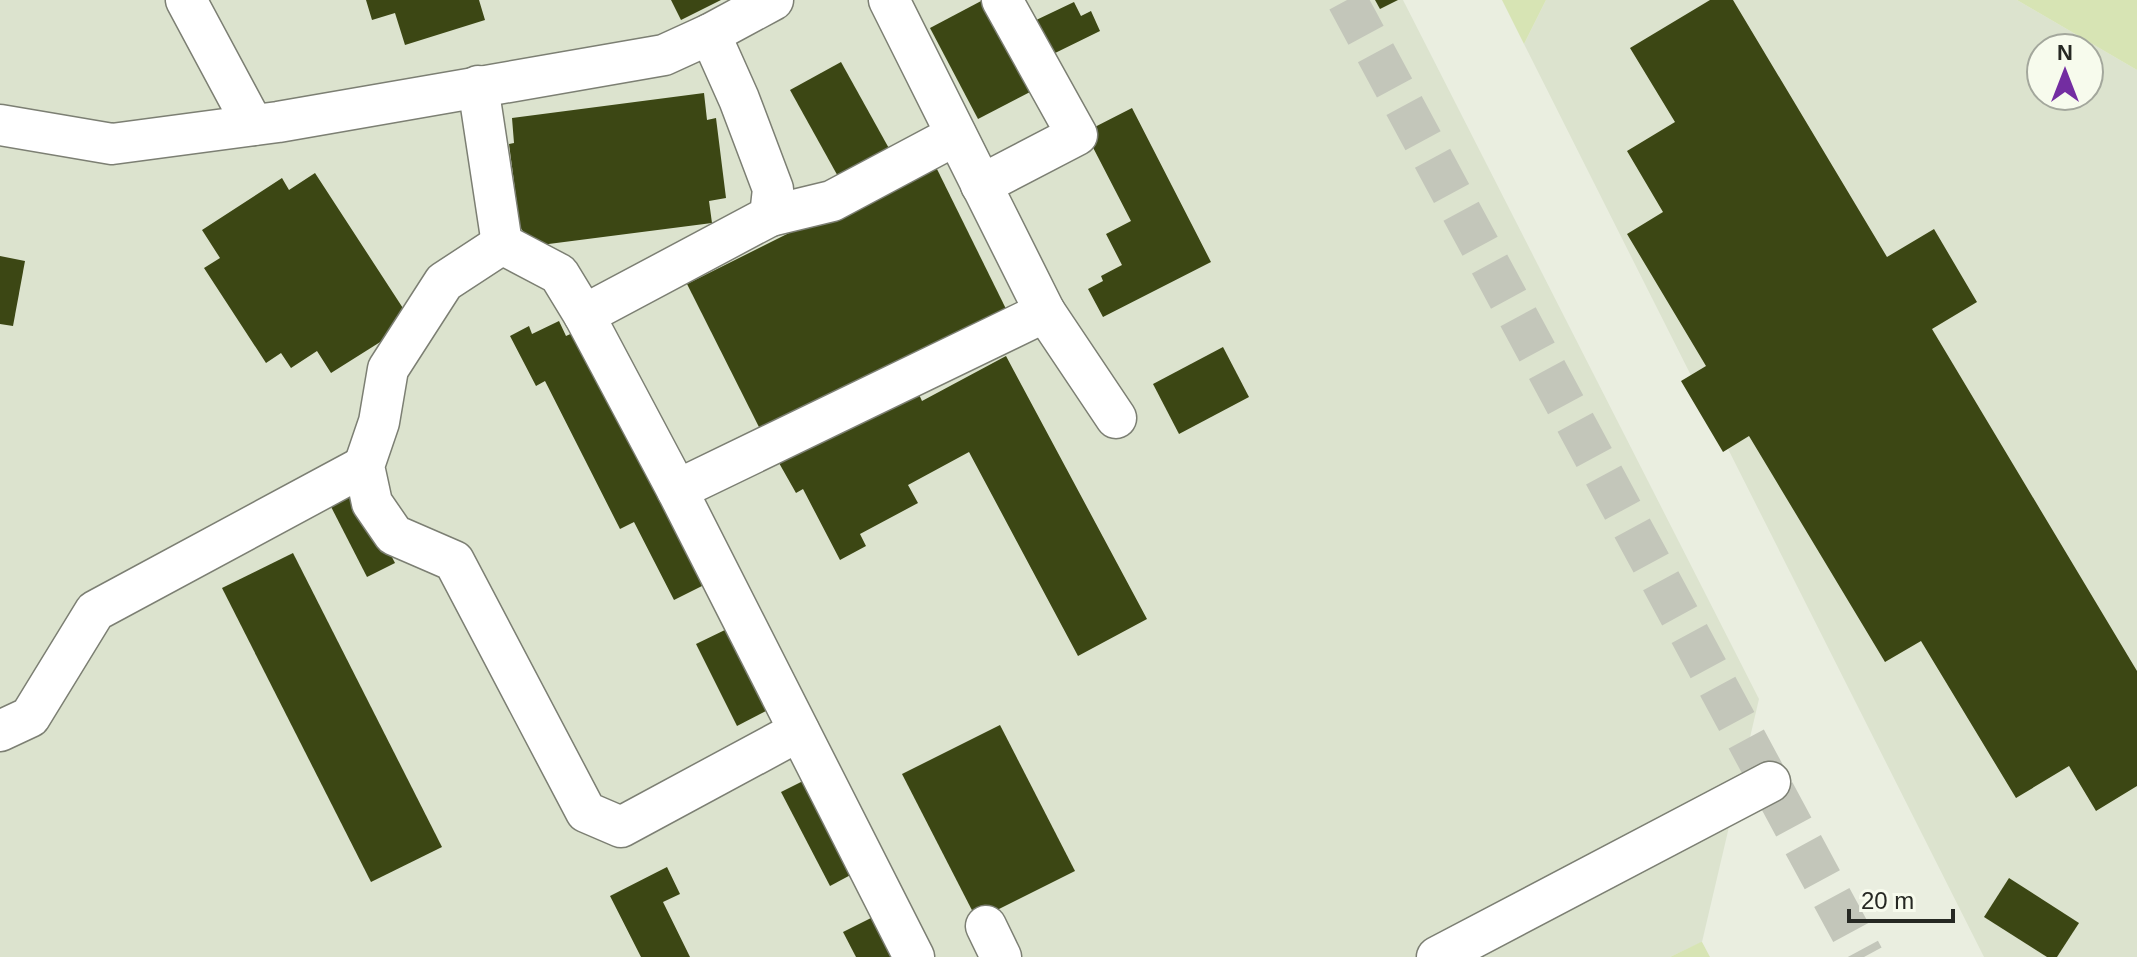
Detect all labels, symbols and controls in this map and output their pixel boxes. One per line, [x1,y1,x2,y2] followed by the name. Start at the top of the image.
[2025,32,2105,112] north arrow
[2057,40,2073,65] text: N
[1849,873,1953,923] scale bar
[1861,887,1914,914] text: 20 m

